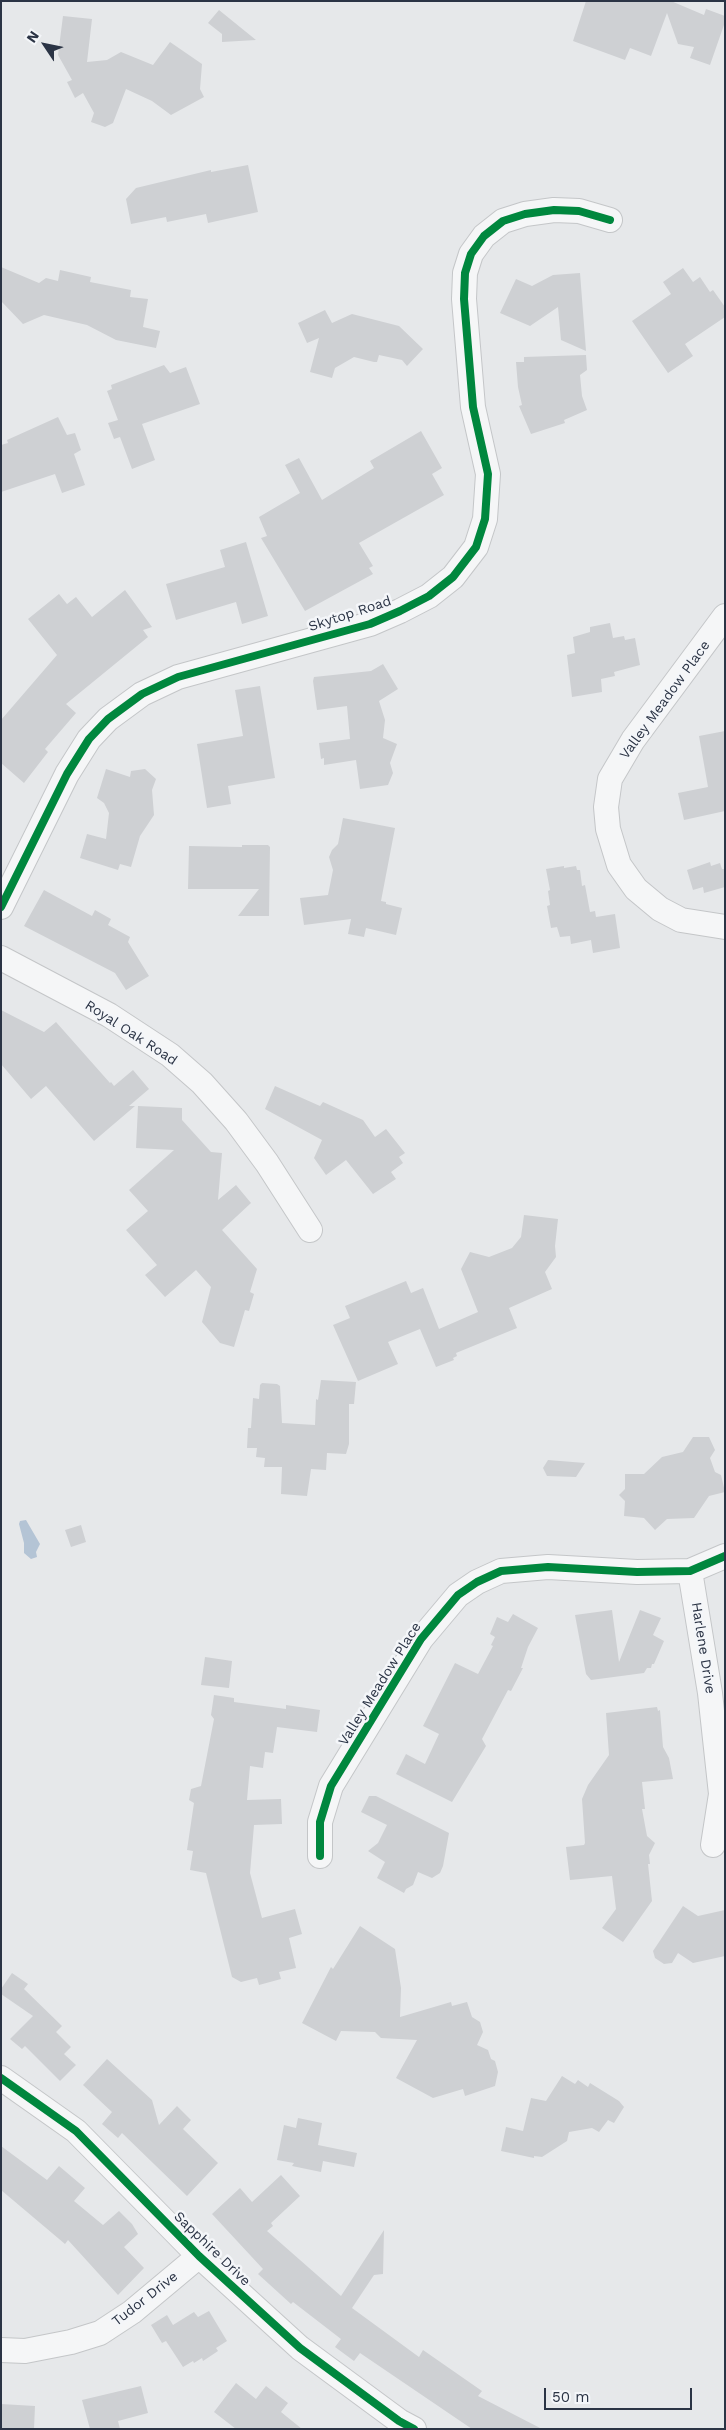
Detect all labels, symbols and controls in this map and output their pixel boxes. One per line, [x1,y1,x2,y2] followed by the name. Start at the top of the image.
[20,20,70,70] north arrow
[23,28,42,45] text: N
[306,593,394,635] street label: Skytop Road
[616,637,714,763] street label: Valley Meadow Place
[82,997,180,1069] street label: Royal Oak Road
[687,1601,719,1695] street label: Harlene Drive
[335,1619,425,1749] street label: Valley Meadow Place
[170,2208,254,2290] street label: Sapphire Drive
[109,2268,181,2330] street label: Tudor Drive
[546,2378,694,2410] scale bar
[552,2388,589,2406] text: 50 m

